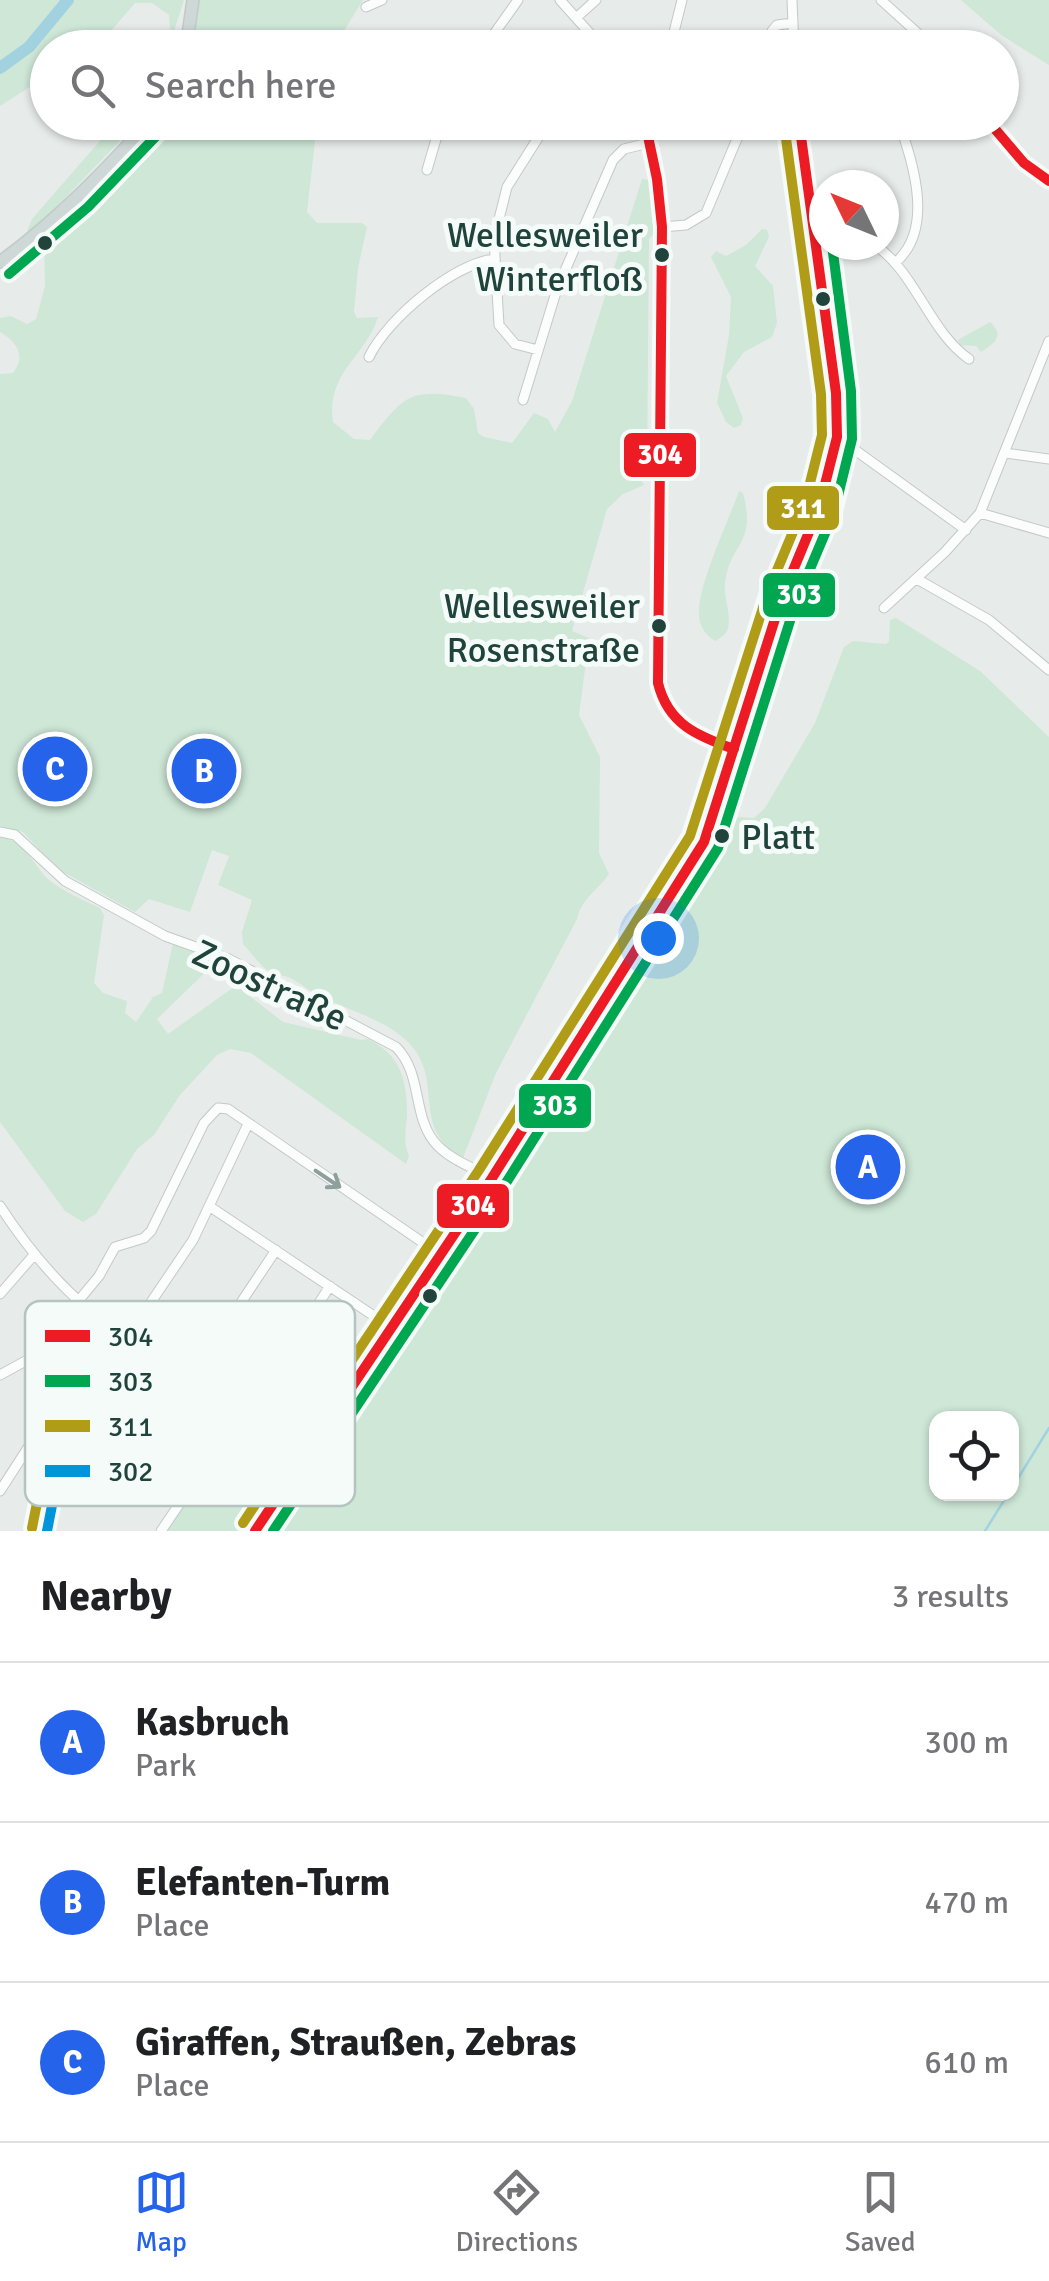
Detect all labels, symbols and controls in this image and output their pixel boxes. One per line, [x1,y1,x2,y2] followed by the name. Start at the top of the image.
[30,30,1019,140] search box
[65,58,120,113] icon: search
[145,62,337,109] text: Search here
[809,170,899,260] north arrow
[447,213,644,302] place label: Wellesweiler Winterfloß
[35,233,55,253] unlabelled marker
[652,245,672,265] marker: Wellesweiler Winterfloß
[813,289,833,309] unlabelled marker
[622,431,698,479] line badge: 304
[637,438,683,472] text: 304
[765,484,841,532] line badge: 311
[780,492,826,526] text: 311
[761,571,837,619] line badge: 303
[776,578,822,612] text: 303
[444,584,641,673] place label: Wellesweiler Rosenstraße
[649,616,669,636] marker: Wellesweiler Rosenstraße
[22,732,88,806] pin: C
[172,734,236,808] pin: B
[741,815,815,860] place label: Platt
[712,826,732,846] marker: Platt
[633,913,684,964] your location
[185,929,355,1042] street label: Zoostraße
[517,1082,593,1130] line badge: 303
[532,1089,578,1123] text: 303
[836,1130,900,1204] pin: A
[314,1169,342,1190] one-way arrow
[435,1182,511,1230] line badge: 304
[450,1189,496,1223] text: 304
[420,1286,440,1306] unlabelled marker
[25,1301,355,1506] legend
[108,1320,153,1354] text: 304
[108,1365,153,1399] text: 303
[108,1410,153,1444] text: 311
[929,1411,1019,1501] map controls
[929,1411,1019,1501] button: locate
[108,1455,153,1489] text: 302
[40,1571,172,1622] text: Nearby
[892,1577,1009,1616] text: 3 results
[135,1699,290,1746] text: Kasbruch
[62,1723,83,1762] text: A
[925,1723,1009,1762] text: 300 m
[135,1746,197,1785] text: Park
[135,1859,390,1906] text: Elefanten-Turm
[63,1883,82,1922] text: B
[925,1883,1009,1922] text: 470 m
[135,1906,210,1945] text: Place
[135,2019,576,2066] text: Giraffen, Straußen, Zebras
[63,2043,82,2082] text: C
[925,2043,1009,2082] text: 610 m
[135,2066,210,2105] text: Place
[134,2165,189,2259] tab: Map
[456,2165,578,2259] tab: Directions
[845,2165,915,2259] tab: Saved

